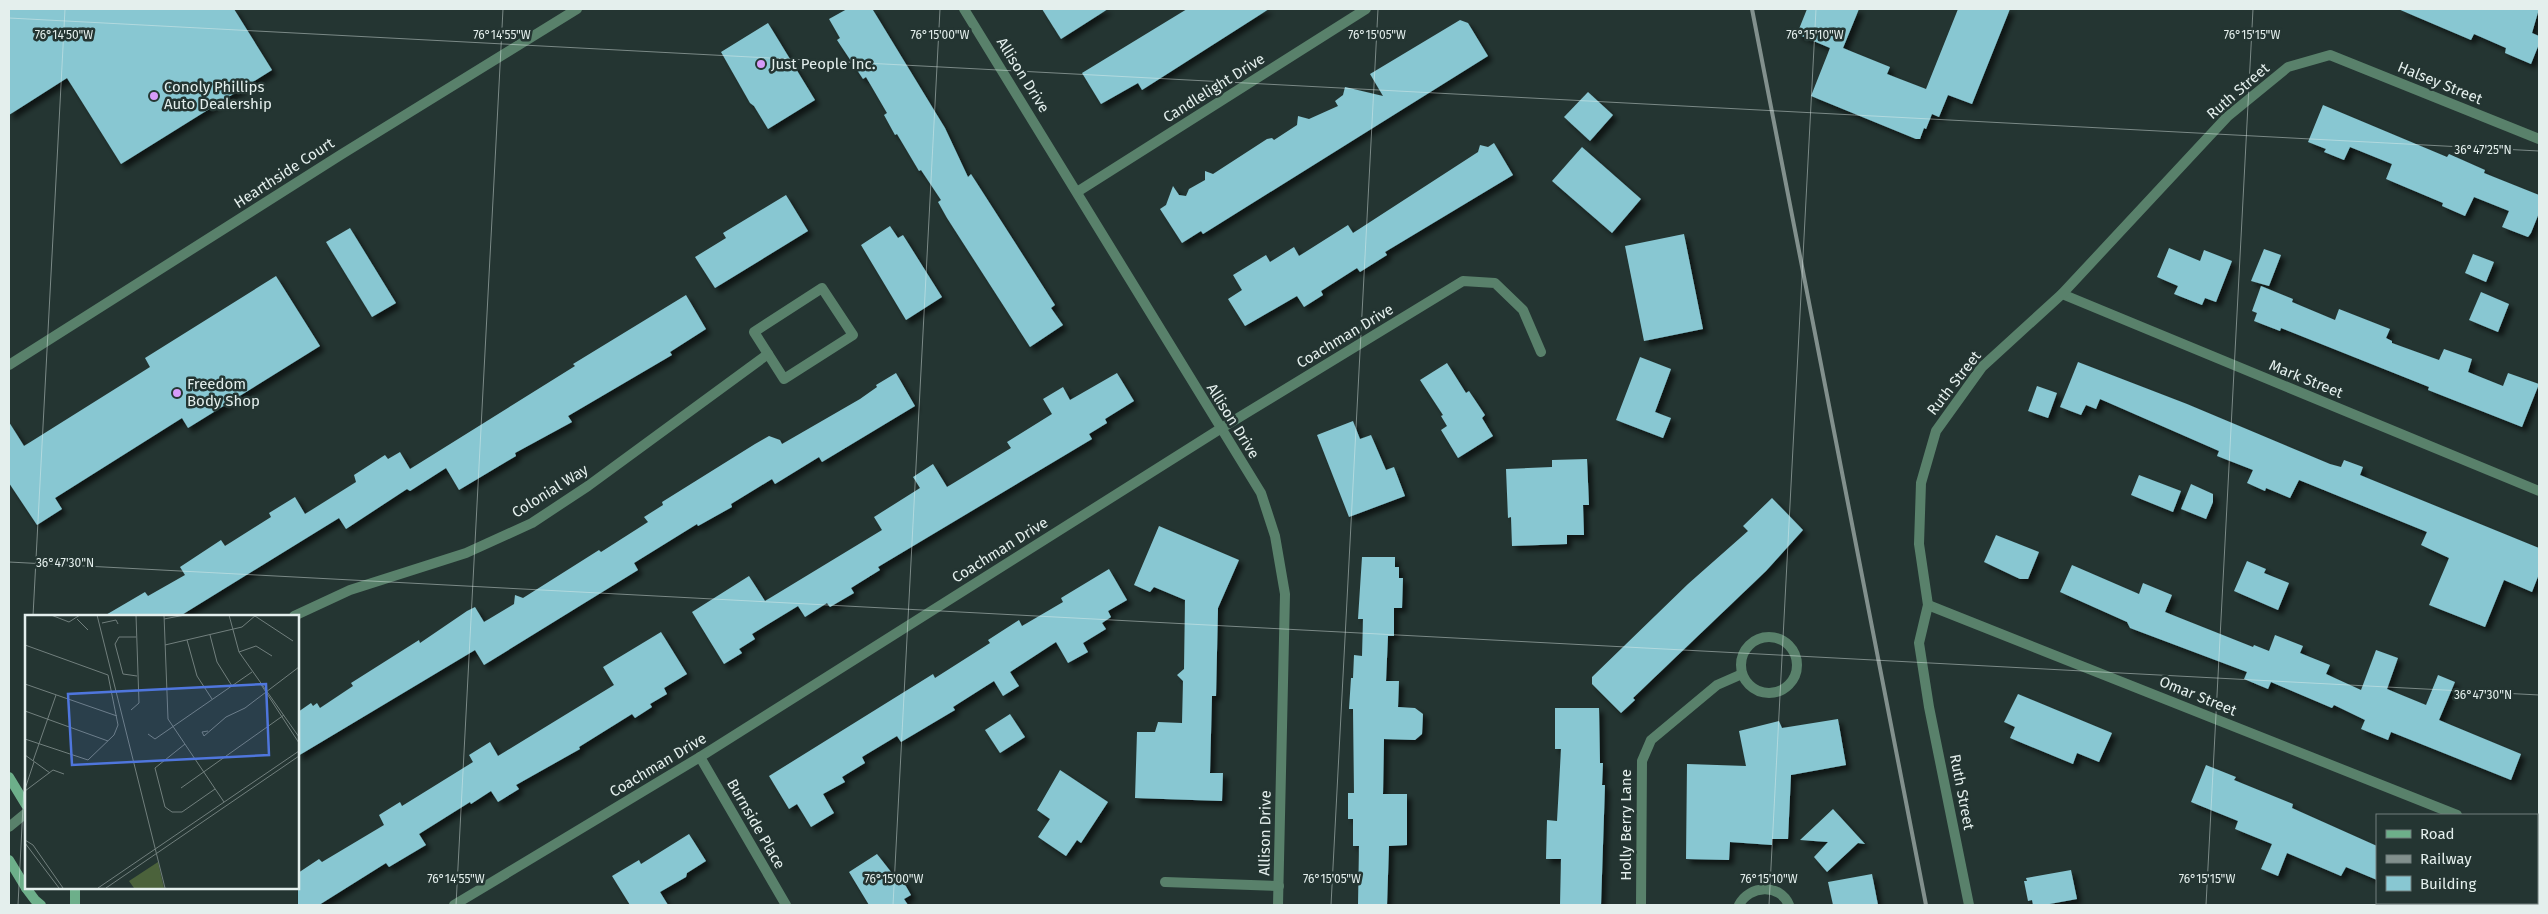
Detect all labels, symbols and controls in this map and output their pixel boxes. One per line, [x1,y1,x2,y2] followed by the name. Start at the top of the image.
[35,28,93,42] text: 76°14'50"W
[473,28,531,42] text: 76°14'55"W
[911,28,970,42] text: 76°15'00"W
[1348,28,1406,42] text: 76°15'05"W
[1786,28,1844,42] text: 76°15'10"W
[2224,28,2280,42] text: 76°15'15"W
[993,34,1053,116] street label: Allison Drive
[1160,50,1268,126] street label: Candlelight Drive
[771,55,875,73] place label: Just People Inc.
[755,58,767,70] marker: Just People Inc.
[2395,58,2486,108] street label: Halsey Street
[2203,59,2273,123] street label: Ruth Street
[164,78,272,113] place label: Conoly Phillips Auto Dealership
[148,90,160,102] marker: Conoly Phillips Auto Dealership
[231,134,338,212] street label: Hearthside Court
[2454,143,2512,157] text: 36°47'25"N
[1293,300,1397,372] street label: Coachman Drive
[1923,347,1985,419] street label: Ruth Street
[2266,356,2346,402] street label: Mark Street
[187,375,260,410] place label: Freedom Body Shop
[1203,380,1263,462] street label: Allison Drive
[171,387,183,399] marker: Freedom Body Shop
[509,460,592,522] street label: Colonial Way
[949,513,1051,587] street label: Coachman Drive
[36,556,94,570] text: 36°47'30"N
[25,615,299,889] inset map
[2157,672,2240,720] street label: Omar Street
[2454,688,2512,702] text: 36°47'30"N
[606,729,710,801] street label: Coachman Drive
[1946,753,1978,832] street label: Ruth Street
[1617,769,1635,881] street label: Holly Berry Lane
[723,776,789,872] street label: Burnside Place
[1255,790,1275,876] street label: Allison Drive
[2376,814,2538,904] legend
[2420,825,2455,843] text: Road
[2420,850,2472,868] text: Railway
[427,872,485,886] text: 76°14'55"W
[865,872,924,886] text: 76°15'00"W
[1303,872,1361,886] text: 76°15'05"W
[1740,872,1798,886] text: 76°15'10"W
[2179,872,2235,886] text: 76°15'15"W
[2420,875,2476,893] text: Building

